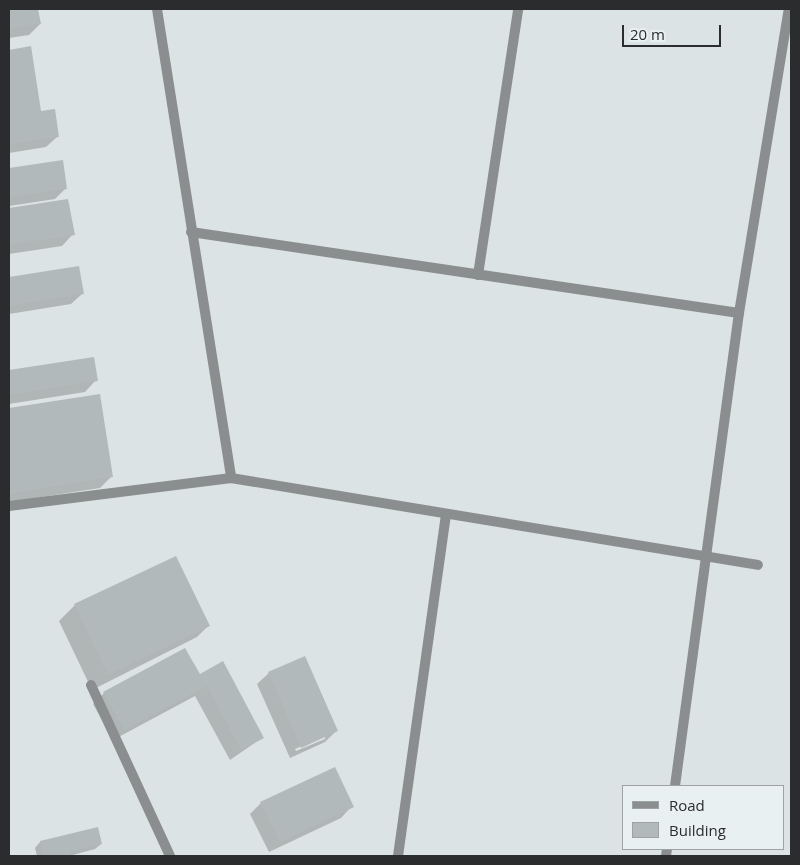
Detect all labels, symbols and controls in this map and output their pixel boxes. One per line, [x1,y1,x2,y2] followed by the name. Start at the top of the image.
[625,15,724,47] scale bar
[630,24,665,44] text: 20 m
[622,785,785,850] legend
[669,795,705,815] text: Road
[669,820,726,840] text: Building

